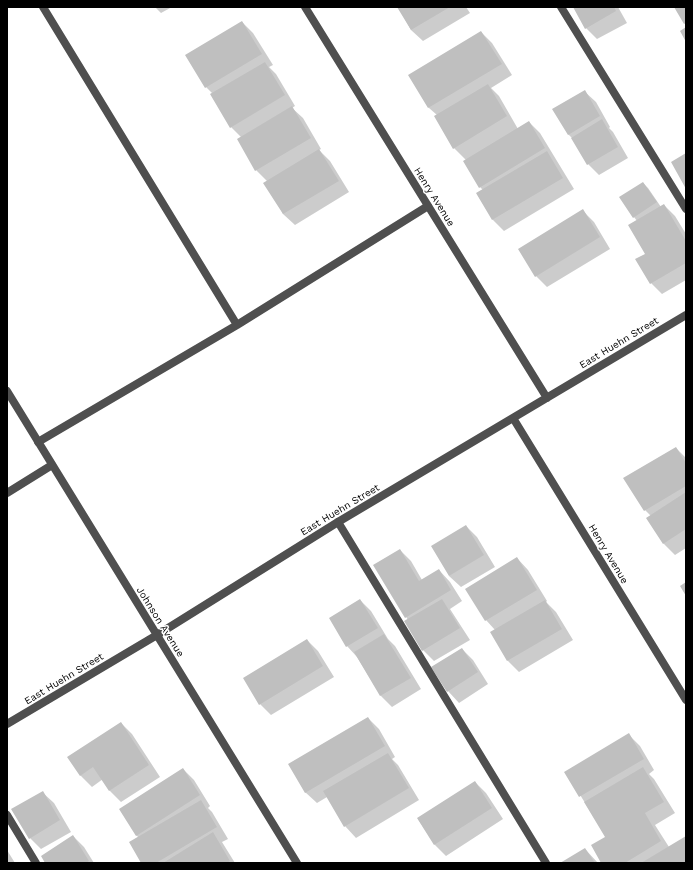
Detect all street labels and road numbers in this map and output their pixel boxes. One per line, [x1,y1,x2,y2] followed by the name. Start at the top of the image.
[411,165,457,229] street label: Henry Avenue
[577,315,661,371] street label: East Huehn Street
[298,482,382,538] street label: East Huehn Street
[586,522,630,586] street label: Henry Avenue
[134,585,186,659] street label: Johnson Avenue
[22,651,106,707] street label: East Huehn Street

